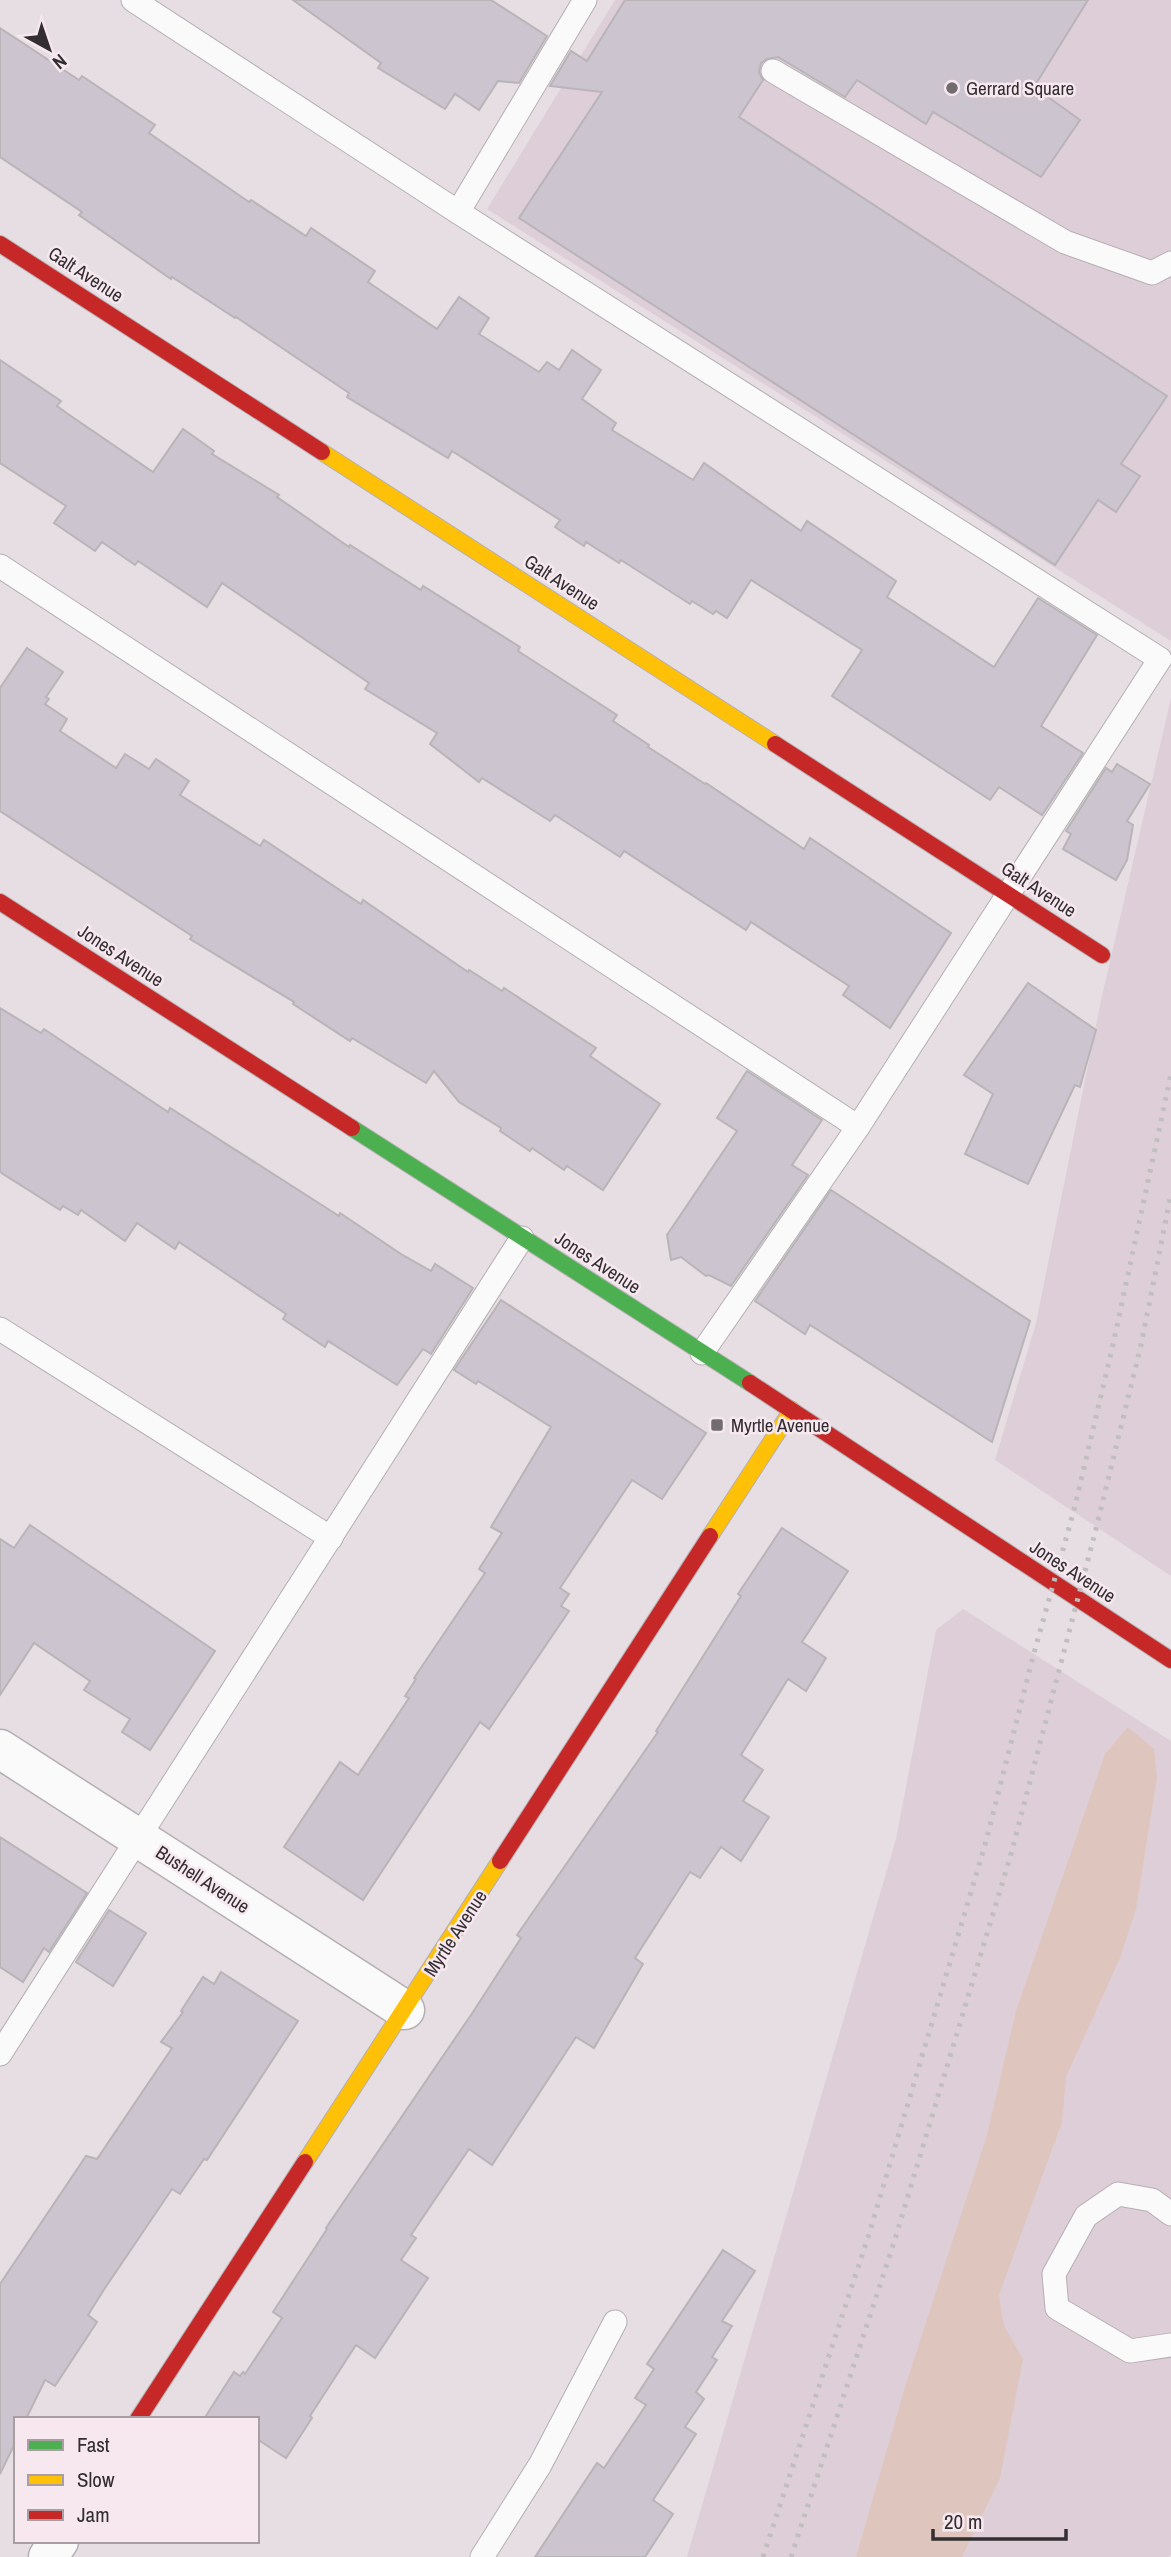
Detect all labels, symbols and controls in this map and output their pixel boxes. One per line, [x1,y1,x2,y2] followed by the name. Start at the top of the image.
[14,14,84,84] north arrow
[47,48,73,76] text: N
[966,75,1074,101] place label: Gerrard Square
[944,80,960,96] marker: Gerrard Square
[43,240,129,308] street label: Galt Avenue
[519,548,605,616] street label: Galt Avenue
[996,855,1082,923] street label: Galt Avenue
[73,918,169,992] street label: Jones Avenue
[550,1225,646,1299] street label: Jones Avenue
[731,1412,829,1438] place label: Myrtle Avenue
[709,1417,725,1433] marker: Myrtle Avenue
[1025,1534,1121,1608] street label: Jones Avenue
[151,1839,255,1919] street label: Bushell Avenue
[417,1885,493,1981] street label: Myrtle Avenue
[14,2417,259,2543] legend
[77,2430,110,2459] text: Fast
[77,2465,115,2494] text: Slow
[933,2498,1066,2542] scale bar
[77,2500,110,2529] text: Jam
[944,2507,982,2536] text: 20 m

